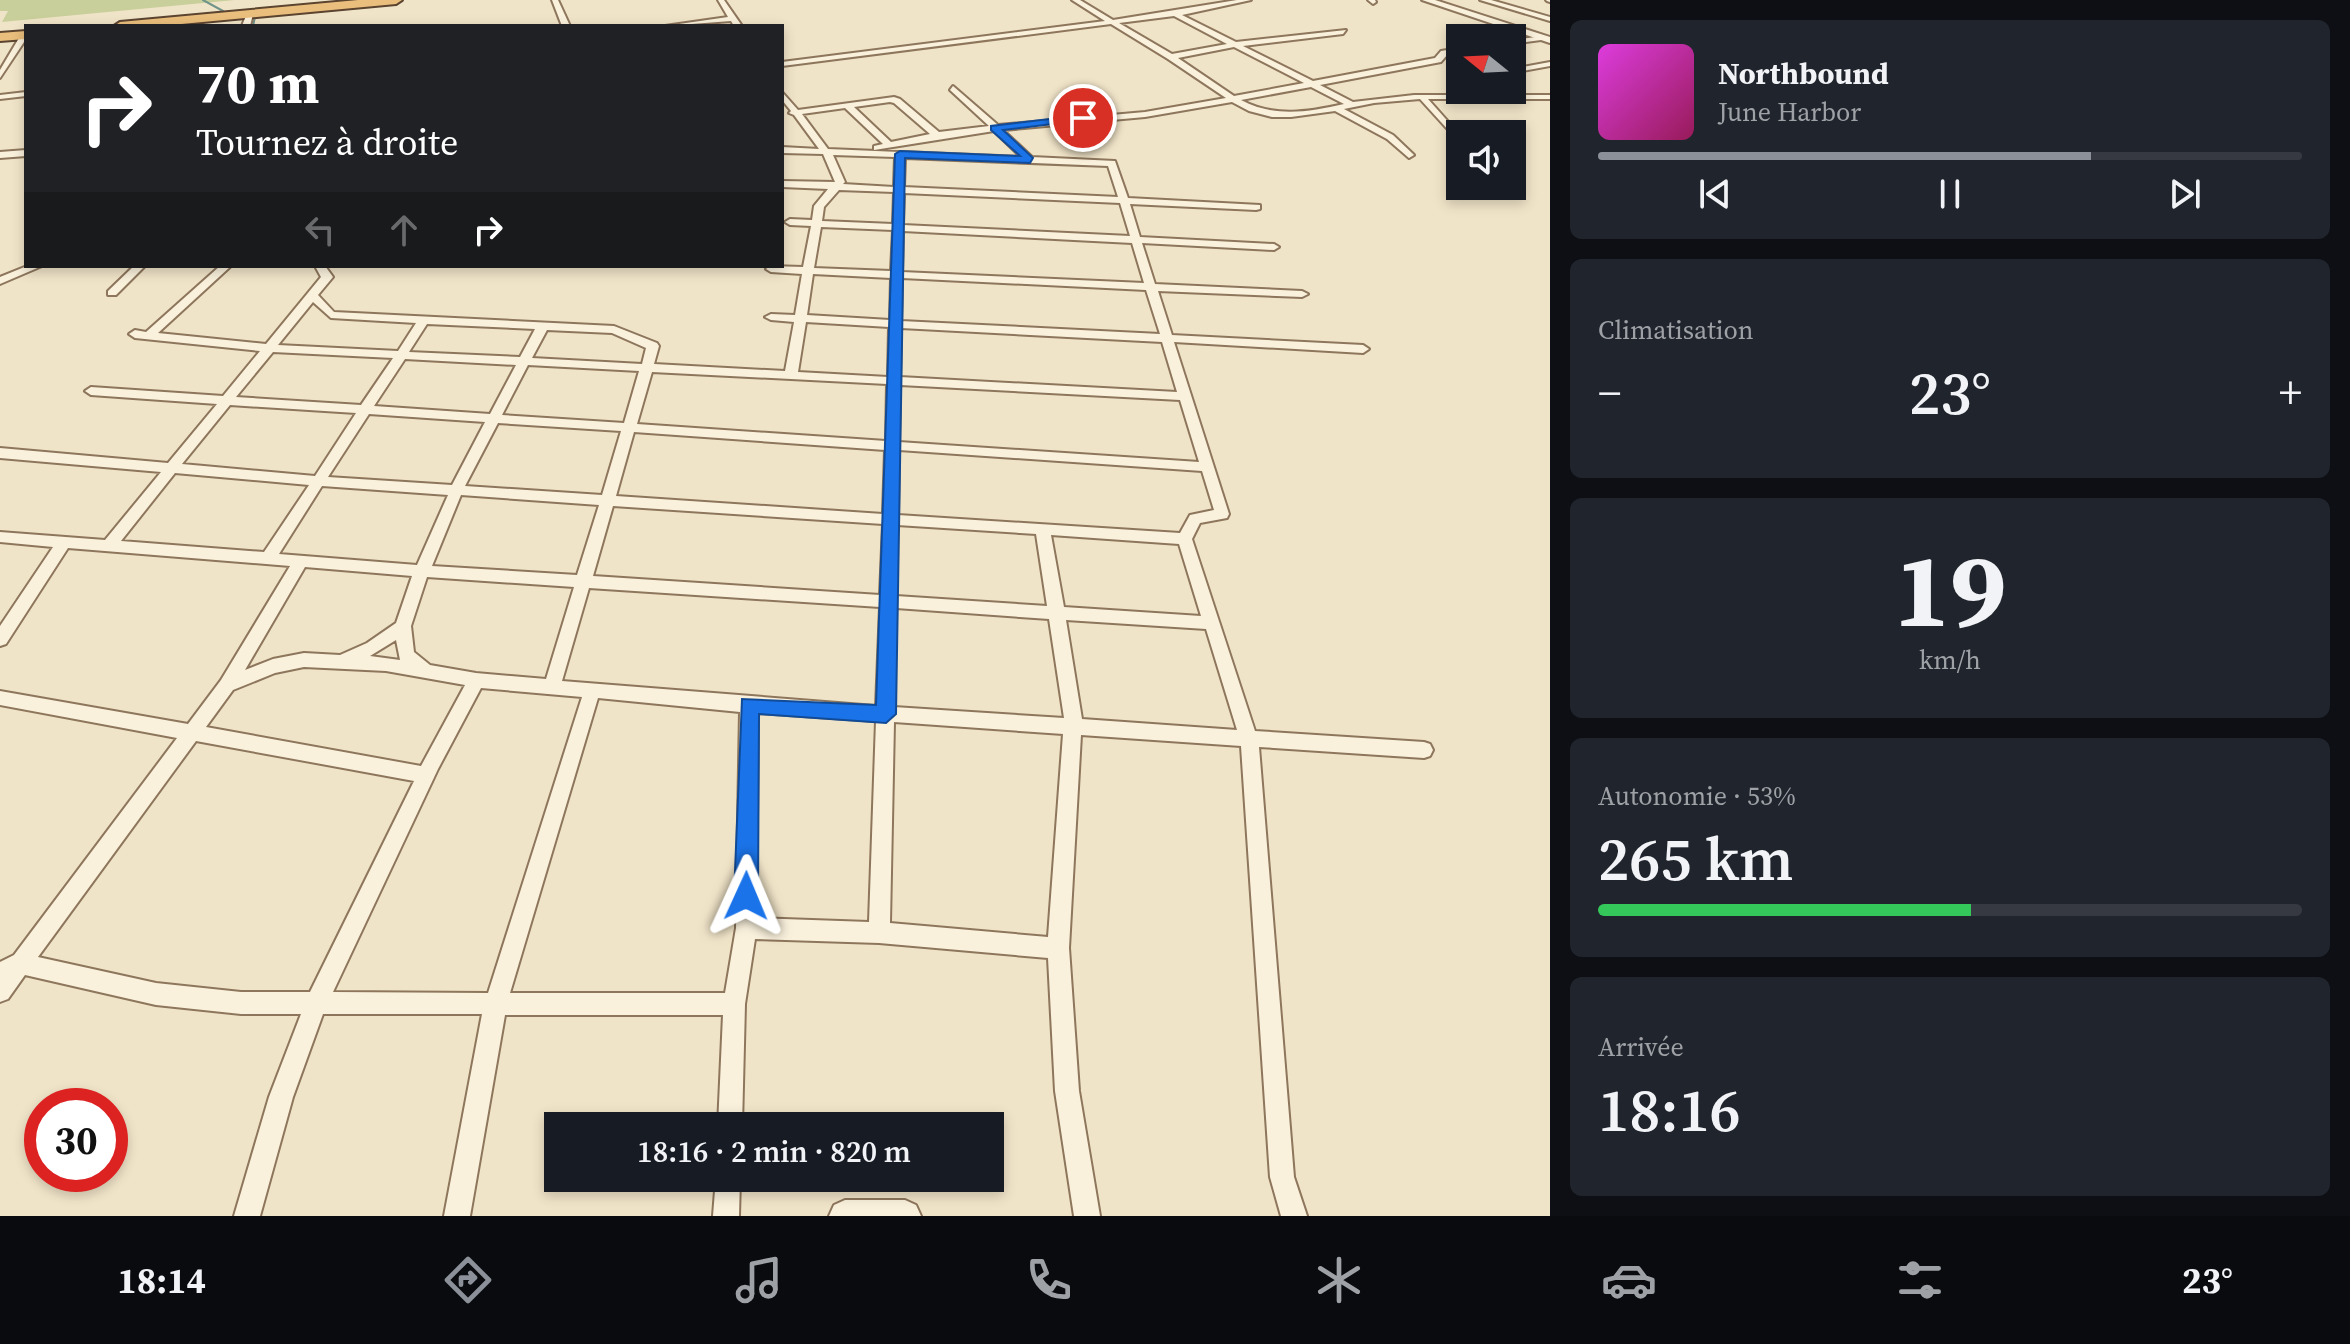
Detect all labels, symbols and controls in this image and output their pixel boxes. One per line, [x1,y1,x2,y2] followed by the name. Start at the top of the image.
[1446,24,1526,104] north arrow
[1446,24,1526,200] map controls
[196,45,319,122] text: 70 m
[1718,53,1889,94] text: Northbound
[64,56,168,160] icon: right
[1049,84,1117,152] pin
[1718,94,1861,130] text: June Harbor
[1061,96,1105,140] icon: arrive
[196,118,458,167] text: Tournez à droite
[1446,120,1526,200] button: sound
[1693,172,1737,216] icon: previous
[1928,172,1972,216] icon: pause
[2163,172,2207,216] icon: next
[298,208,342,252] icon: left
[382,208,426,252] icon: ahead
[466,208,510,252] icon: right
[1598,312,1754,348] text: Climatisation
[1909,352,1991,434] text: 23°
[1598,362,1621,423] text: −
[2279,362,2302,423] text: +
[1894,518,2006,661] text: 19
[1919,642,1981,678] text: km/h
[1598,778,1796,814] text: Autonomie · 53%
[1598,818,1794,900] text: 265 km
[704,854,788,938] position arrow
[1598,1029,1684,1065] text: Arrivée
[1598,1069,1741,1151] text: 18:16
[24,1088,128,1192] speed limit sign: 30
[637,1131,911,1172] text: 18:16 · 2 min · 820 m
[440,1252,496,1308] icon: directions
[731,1252,787,1308] icon: music
[1021,1252,1077,1308] icon: phone
[1311,1252,1367,1308] icon: climate
[1601,1252,1657,1308] icon: car
[1892,1252,1948,1308] icon: filters
[117,1256,206,1305] text: 18:14
[2182,1256,2233,1305] text: 23°

